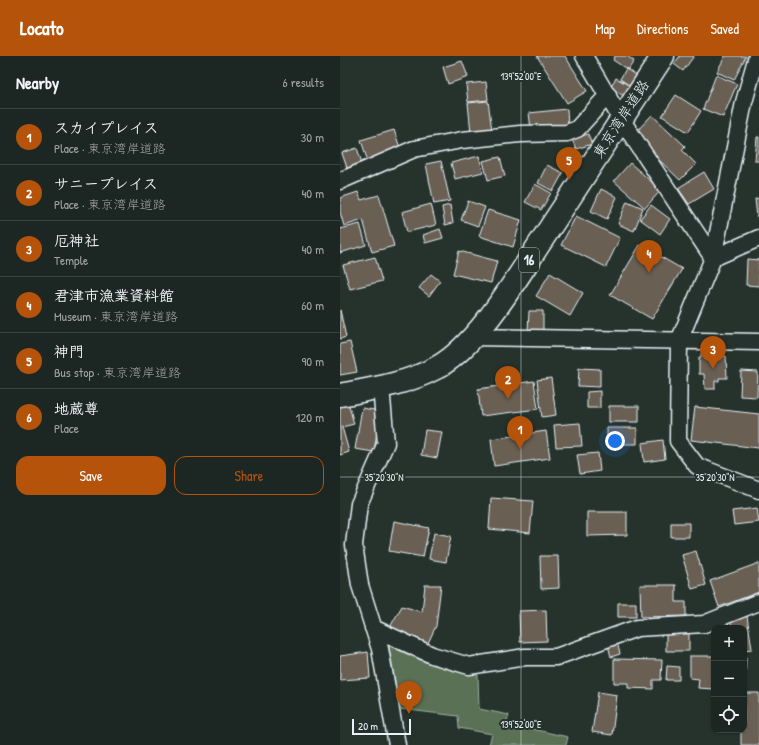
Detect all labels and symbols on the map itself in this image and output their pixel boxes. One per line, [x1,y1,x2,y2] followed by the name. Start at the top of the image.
[500,70,542,83] text: 139°52'00"E
[587,75,654,162] street label: 東京湾岸道路
[556,147,582,180] pin: 5
[636,240,662,273] pin: 4
[519,248,539,272] road number: 16
[700,336,726,369] pin: 3
[495,366,521,399] pin: 2
[507,416,533,449] pin: 1
[605,431,625,451] your location
[364,471,404,484] text: 35°20'30"N
[695,471,735,484] text: 35°20'30"N
[396,681,422,714] pin: 6
[352,717,411,736] scale bar
[500,718,542,731] text: 139°52'00"E

